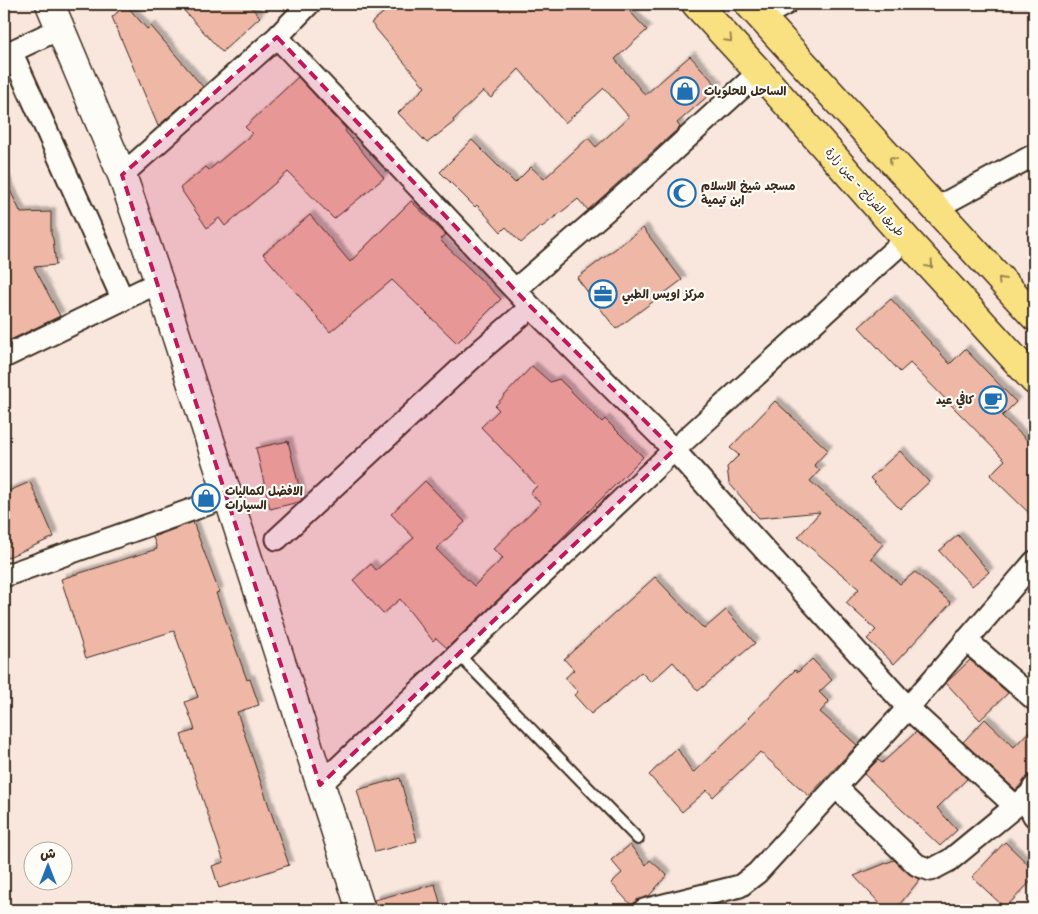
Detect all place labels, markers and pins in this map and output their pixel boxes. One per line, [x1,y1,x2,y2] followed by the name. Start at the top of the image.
[670,76,700,106] shop icon: الساحل للحلويات
[704,81,786,99] place label: الساحل للحلويات
[701,176,795,208] place label: مسجد شيخ الاسلام ابن تيمية
[667,178,697,208] mosque icon: مسجد شيخ الاسلام ابن تيمية
[588,279,618,309] office icon: مركز اويس الطبي
[622,284,704,305] place label: مركز اويس الطبي
[978,385,1008,415] cafe icon: كافي عيد
[936,390,975,409] place label: كافي عيد
[225,481,303,513] place label: الافضل لكماليات السيارات
[191,483,221,513] shop icon: الافضل لكماليات السيارات

